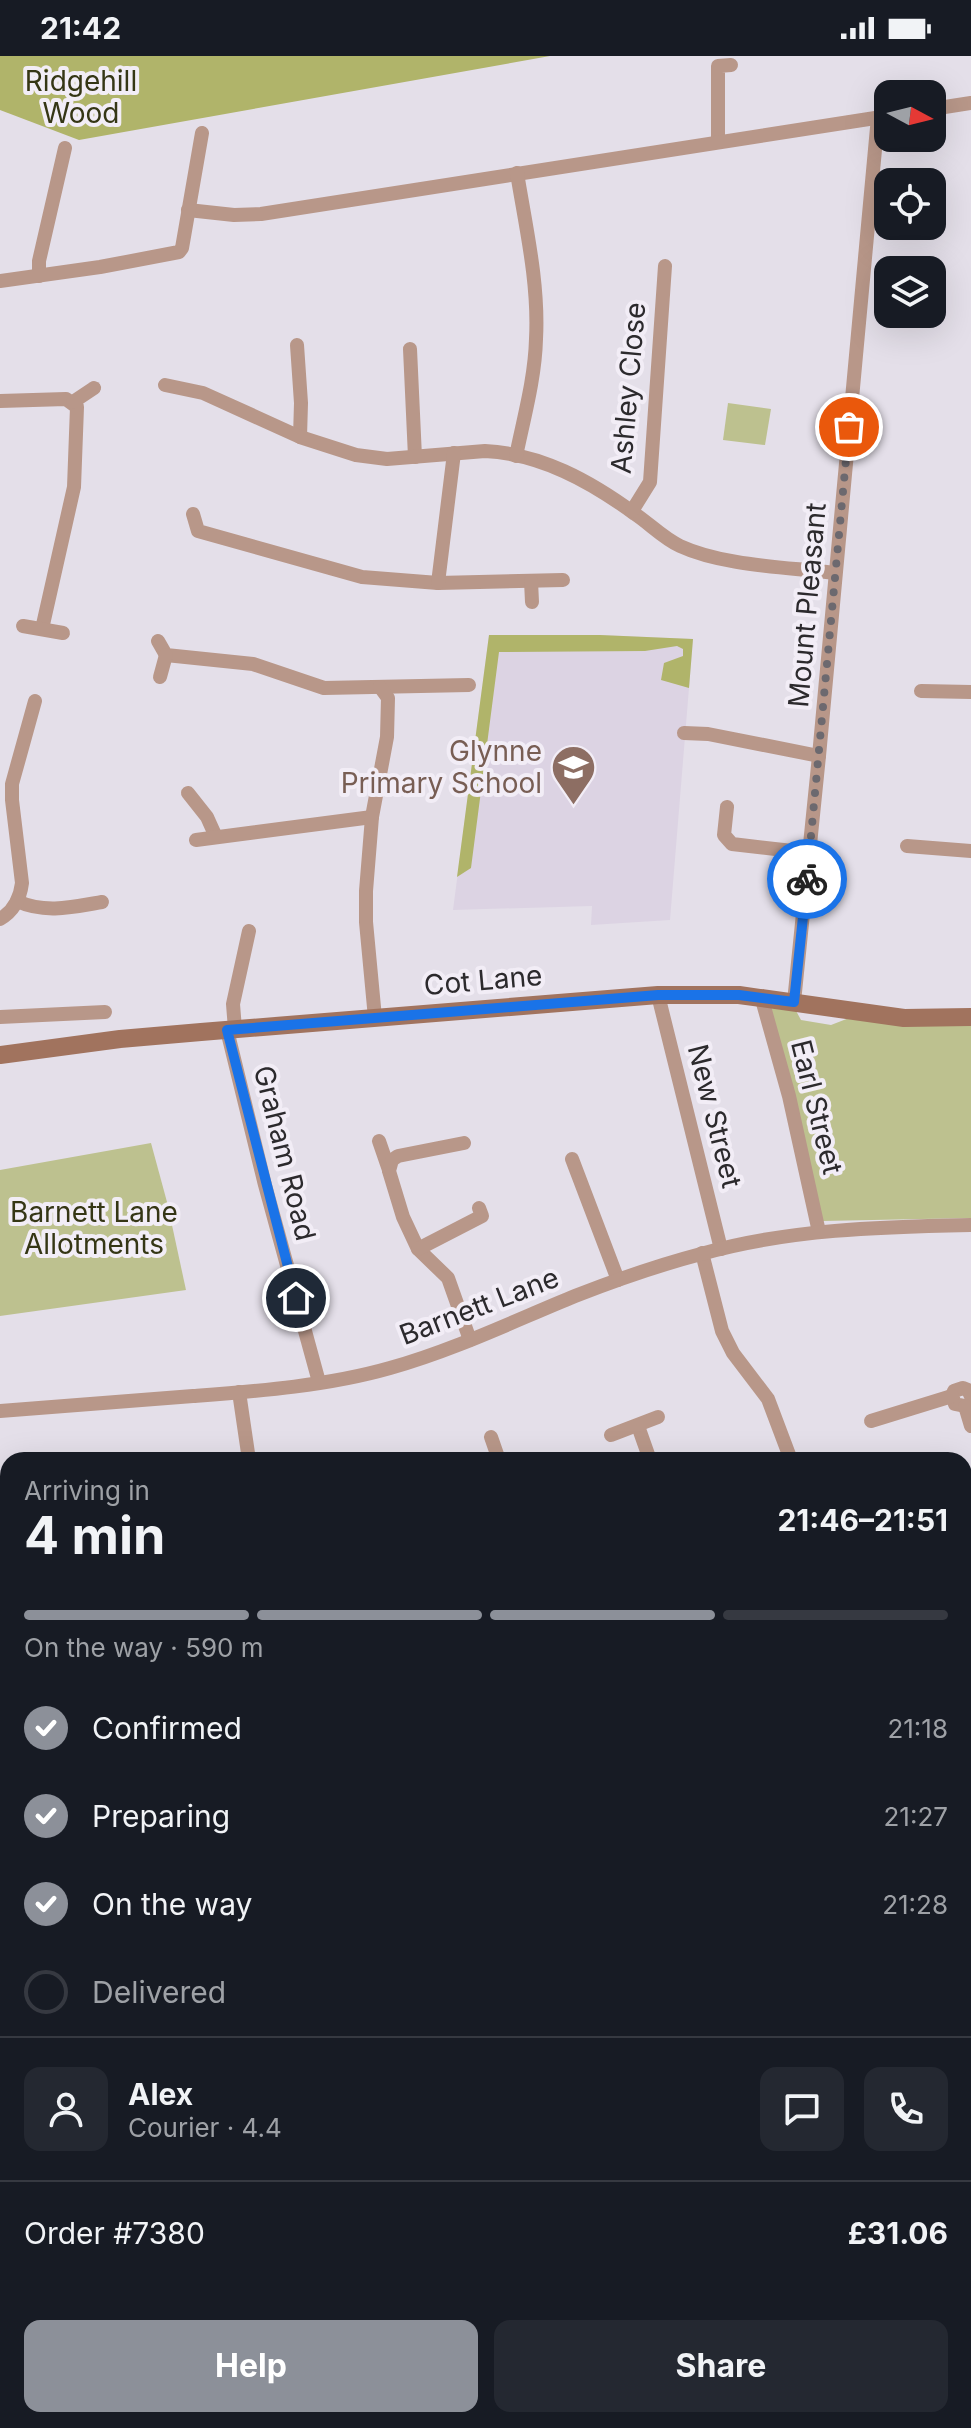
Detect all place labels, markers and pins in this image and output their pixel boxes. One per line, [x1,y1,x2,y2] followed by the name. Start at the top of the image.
[815,393,883,461] pin
[341,734,542,800] place label: Glynne Primary School
[549,743,597,806] school or university icon: Glynne Primary School
[262,1264,330,1332] pin

